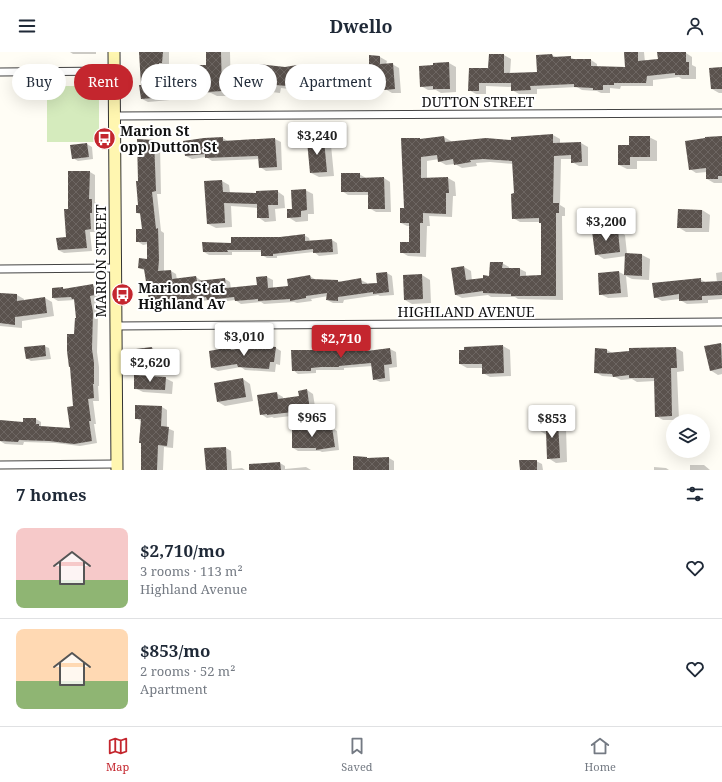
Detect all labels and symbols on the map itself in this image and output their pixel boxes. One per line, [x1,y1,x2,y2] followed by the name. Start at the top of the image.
[422,92,535,111] street label: DUTTON STREET
[120,121,217,156] place label: Marion St opp Dutton St
[284,122,350,156] pin: $3,240
[92,125,118,151] bus stop icon: Marion St opp Dutton St
[91,204,110,318] street label: MARION STREET
[573,208,639,242] pin: $3,200
[138,278,226,313] place label: Marion St at Highland Av
[110,282,136,308] bus stop icon: Marion St at Highland Av
[398,302,535,321] street label: HIGHLAND AVENUE
[211,323,277,357] pin: $3,010
[308,325,374,359] pin: $2,710
[117,349,183,383] pin: $2,620
[288,404,336,438] pin: $965
[528,405,576,439] pin: $853

